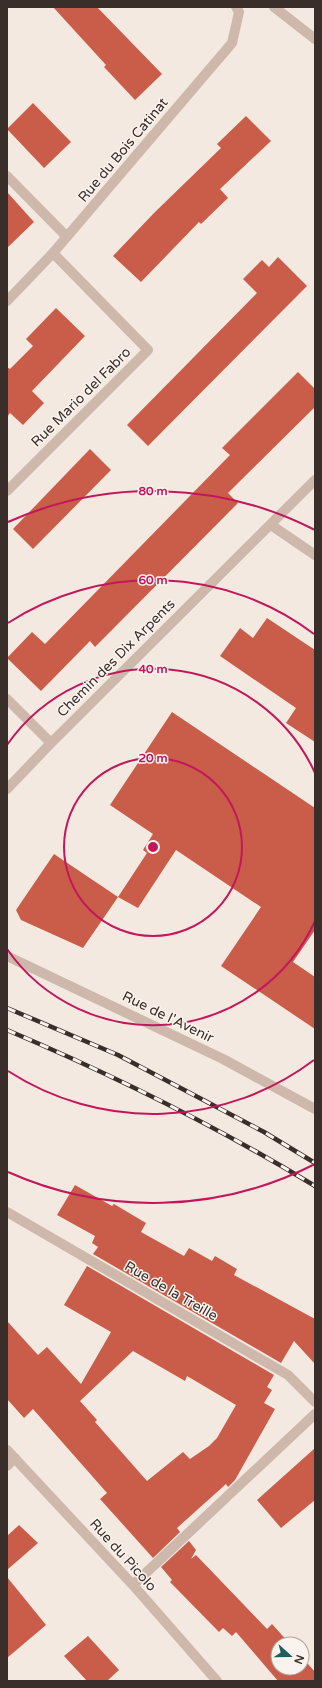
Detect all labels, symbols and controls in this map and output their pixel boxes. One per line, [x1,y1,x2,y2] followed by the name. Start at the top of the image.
[74,94,172,206] street label: Rue du Bois Catinat
[28,344,134,450] street label: Rue Mario del Fabro
[138,484,168,498] text: 80 m
[138,573,168,587] text: 60 m
[53,595,179,721] street label: Chemin des Dix Arpents
[138,662,168,676] text: 40 m
[138,751,168,765] text: 20 m
[146,840,160,854] centre of rings
[120,988,217,1047] street label: Rue de l'Avenir
[121,1257,221,1325] street label: Rue de la Treille
[86,1515,160,1595] street label: Rue du Picolo
[270,1636,310,1676] north arrow
[291,1653,307,1666] text: N

